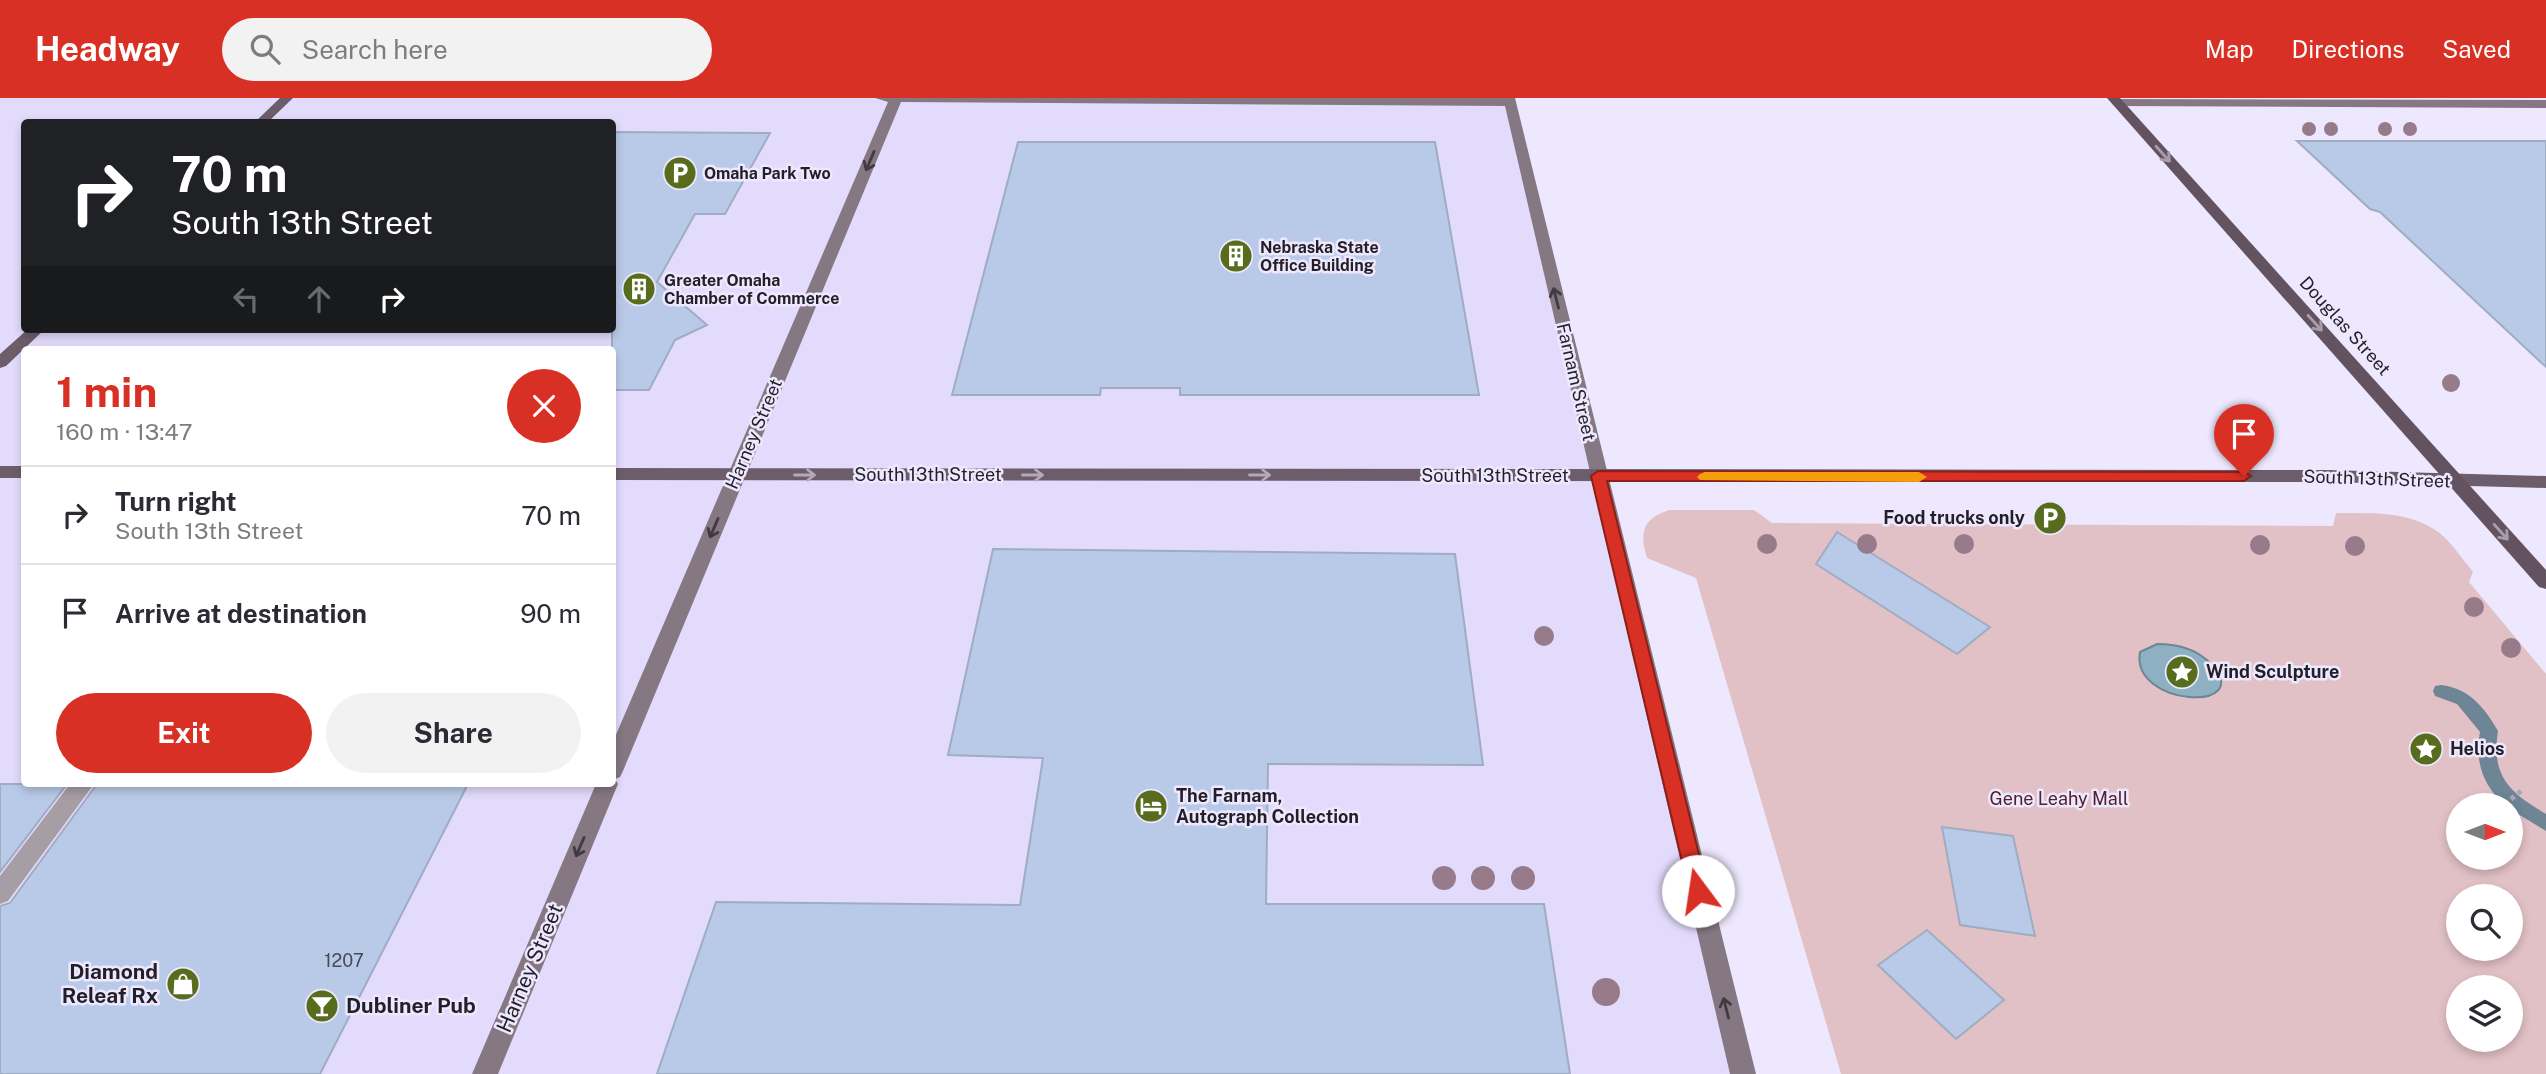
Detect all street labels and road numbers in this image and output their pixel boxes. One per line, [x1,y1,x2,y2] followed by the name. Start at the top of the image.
[2296,272,2395,379] street label: Douglas Street
[1553,321,1600,443] street label: Farnam Street
[721,376,786,492] street label: Harney Street
[854,464,1002,485] street label: South 13th Street
[1421,465,1569,486] street label: South 13th Street
[2303,465,2451,492] street label: South 13th Street
[491,900,568,1036] street label: Harney Street

